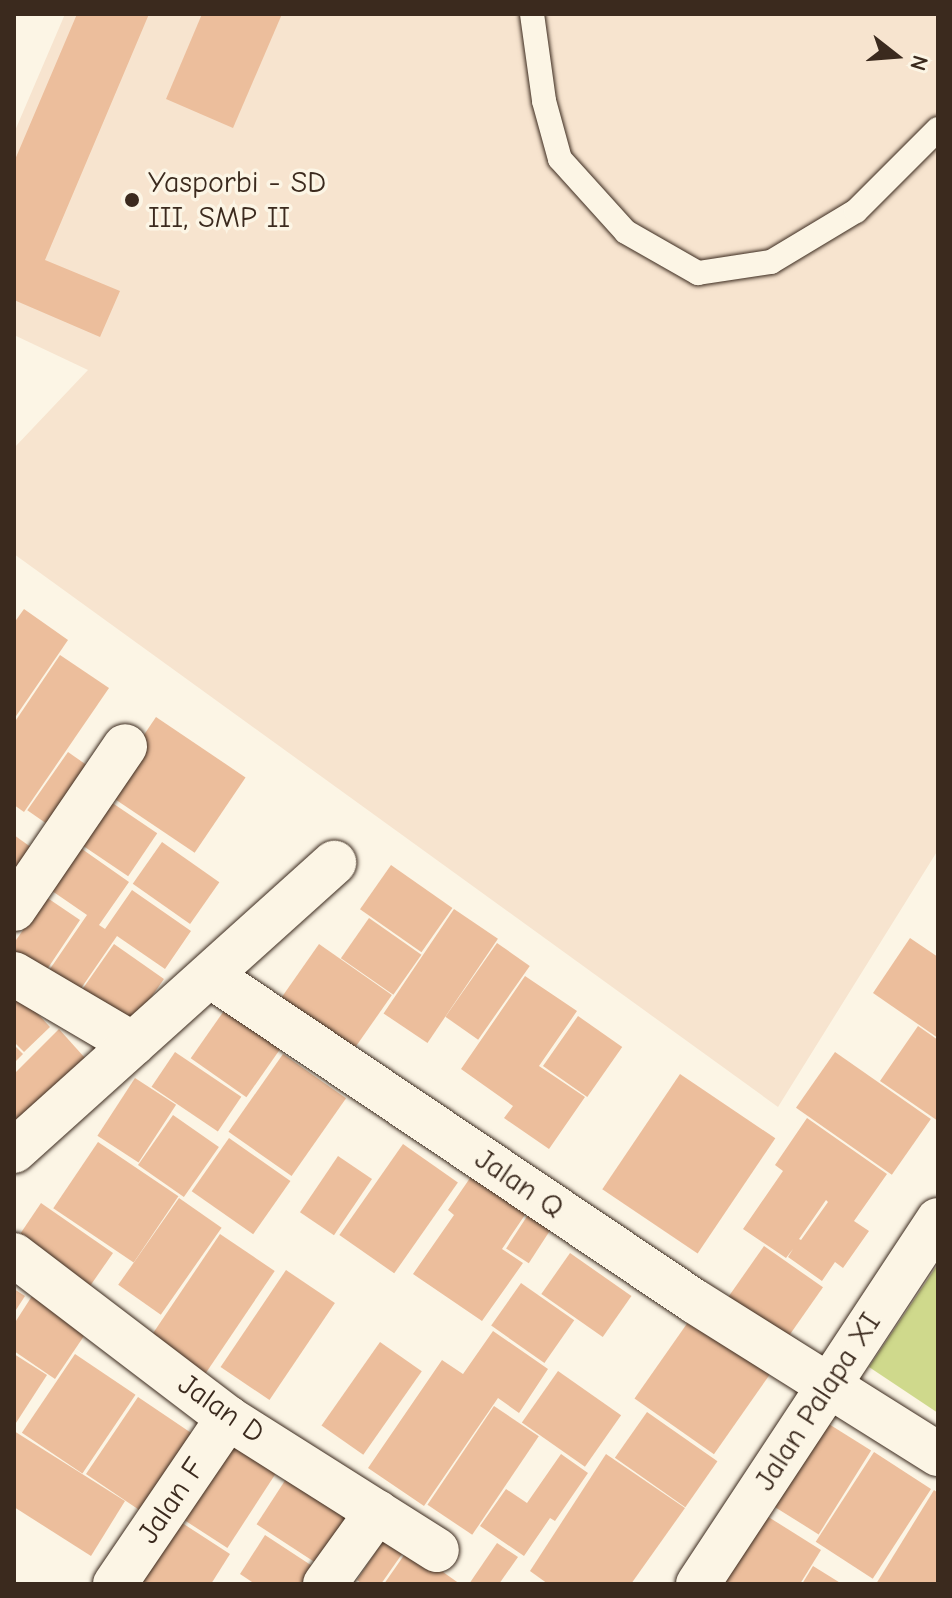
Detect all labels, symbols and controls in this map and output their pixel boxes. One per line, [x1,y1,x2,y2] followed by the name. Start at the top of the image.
[856,16,936,96] north arrow
[904,52,933,74] text: N
[148,165,326,236] place label: Yasporbi - SD III, SMP II
[123,191,141,209] marker: Yasporbi - SD III, SMP II
[468,1141,570,1227] street label: Jalan Q
[747,1306,889,1498] street label: Jalan Palapa XI
[171,1367,271,1451] street label: Jalan D
[130,1451,214,1551] street label: Jalan F

